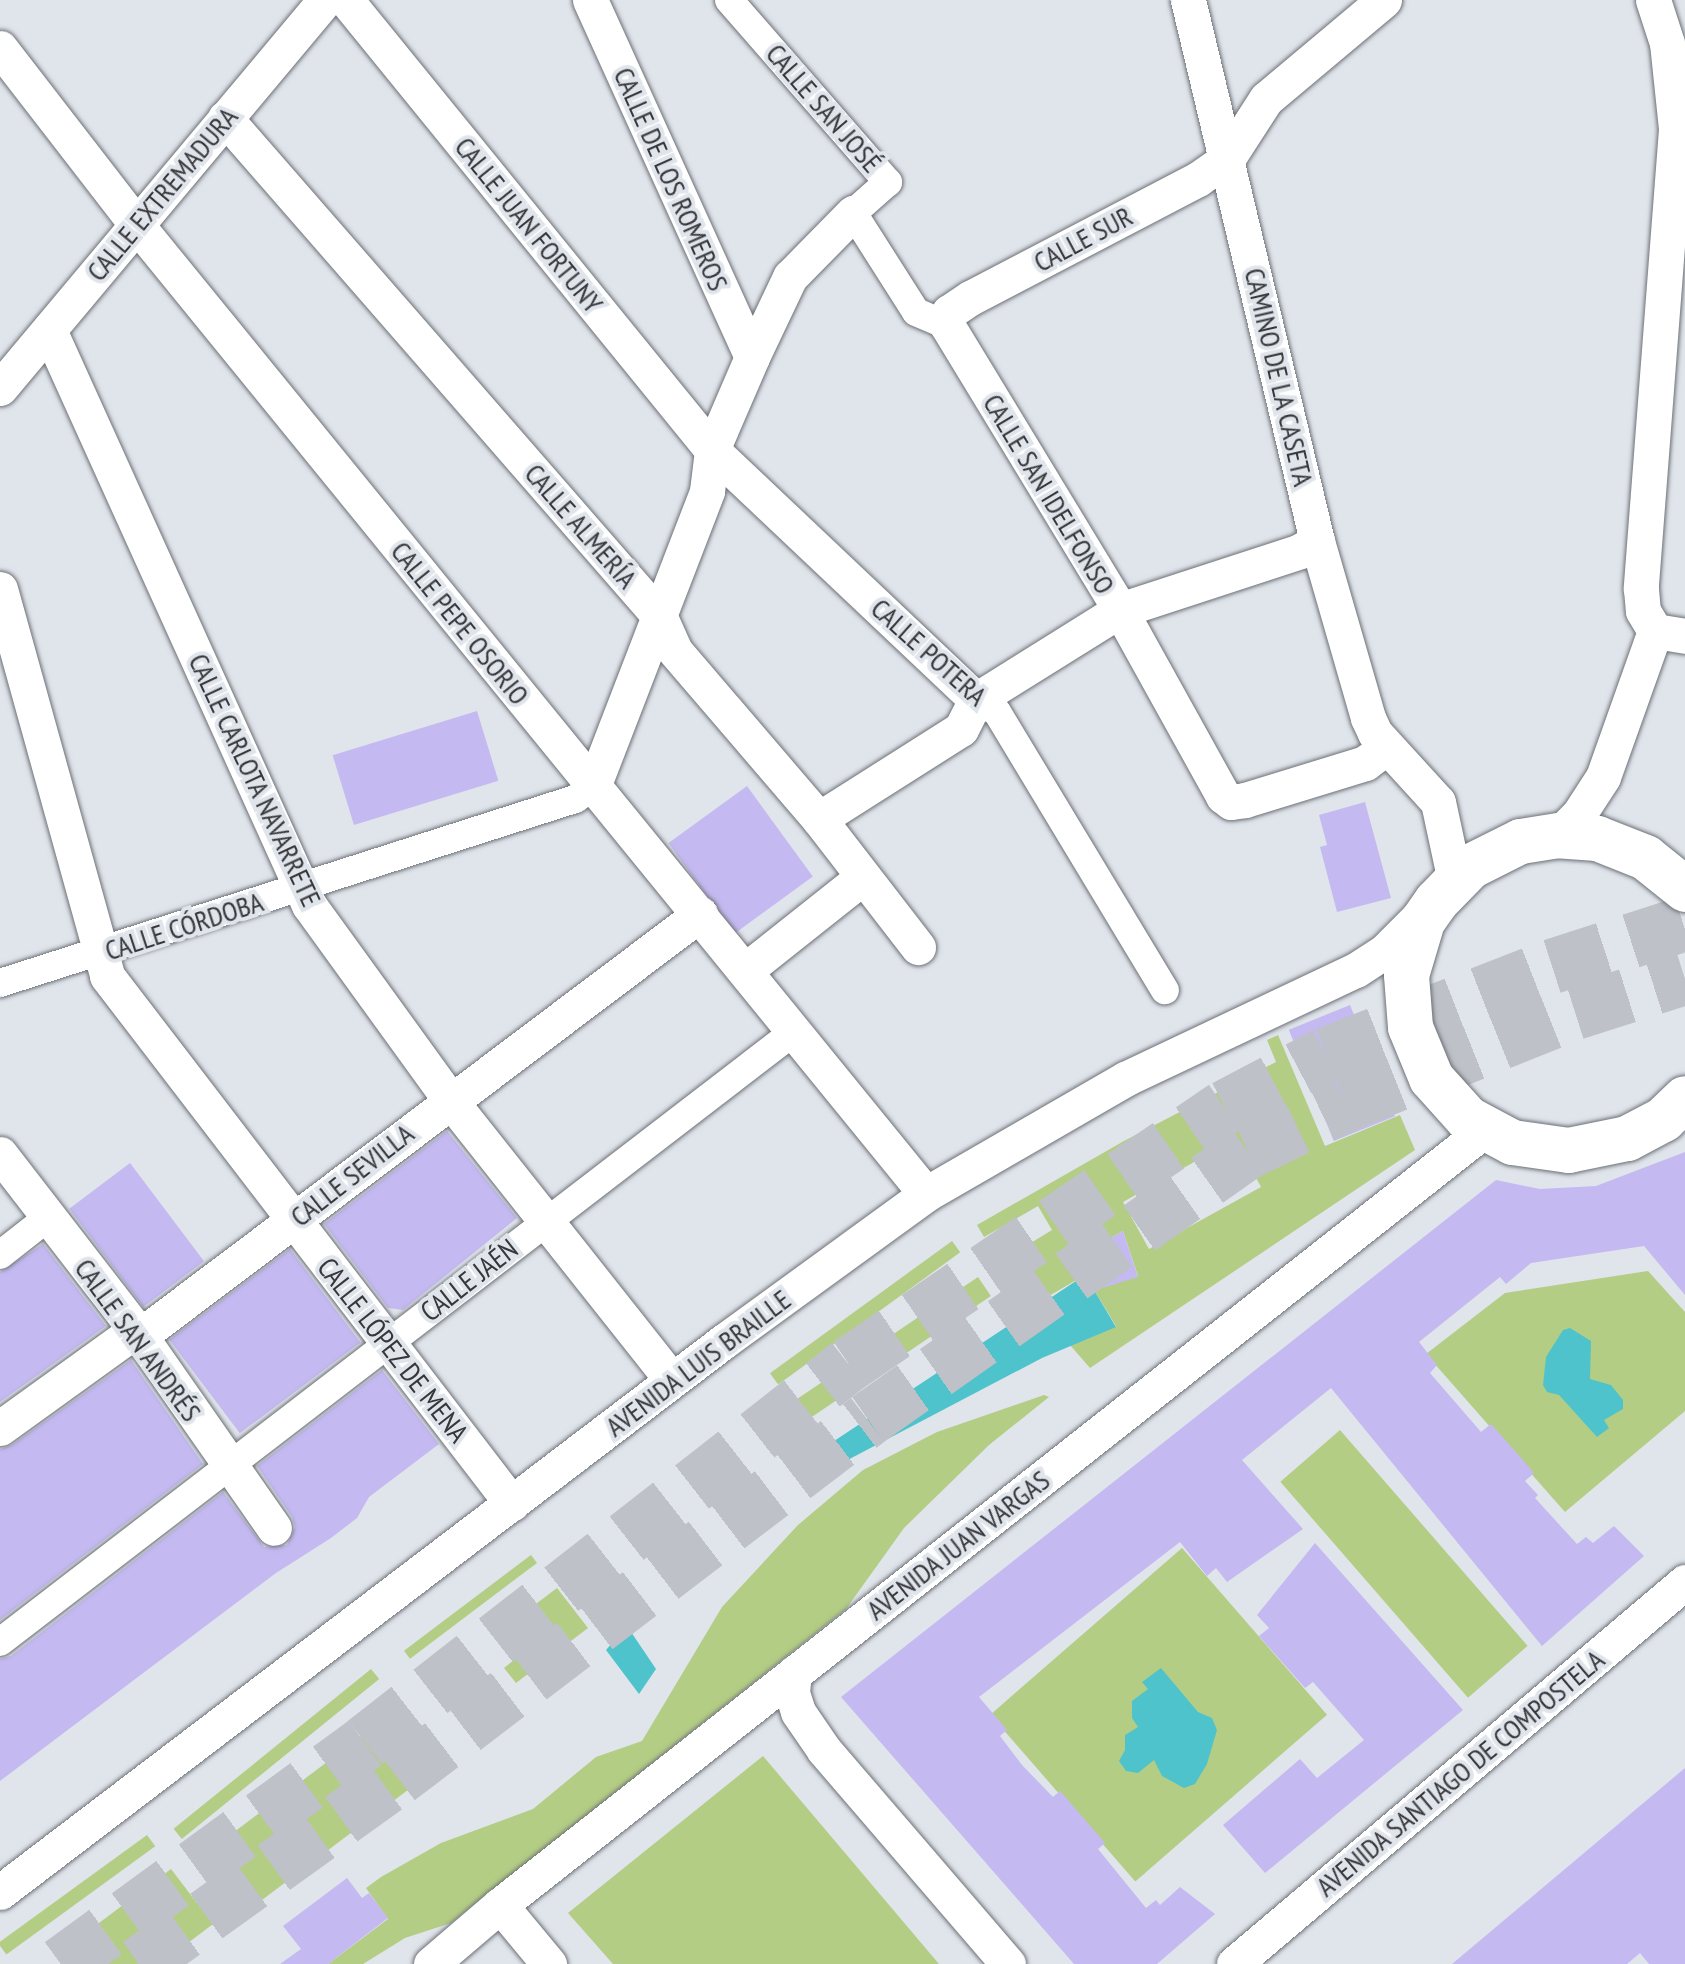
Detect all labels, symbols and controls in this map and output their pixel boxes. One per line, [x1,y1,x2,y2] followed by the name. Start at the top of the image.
[759,37,889,179] street label: CALLE SAN JOSÉ
[607,62,735,296] street label: CALLE DE LOS ROMEROS
[80,100,244,288] street label: CALLE EXTREMADURA
[448,130,610,320] street label: CALLE JUAN FORTUNY
[1028,199,1138,279] street label: CALLE SUR
[1238,264,1320,490] street label: CAMINO DE LA CASETA
[976,388,1122,600] street label: CALLE SAN IDELFONSO
[518,457,644,595] street label: CALLE ALMERÍA
[384,535,536,711] street label: CALLE PEPE OSORIO
[864,591,994,713] street label: CALLE POTERA
[182,648,328,912] street label: CALLE CARLOTA NAVARRETE
[101,885,267,967] street label: CALLE CÓRDOBA
[284,1117,420,1233] street label: CALLE SEVILLA
[414,1232,524,1328] street label: CALLE JAÉN
[310,1251,476,1449] street label: CALLE LÓPEZ DE MENA
[68,1252,208,1428] street label: CALLE SAN ANDRÉS
[599,1282,797,1444] street label: AVENIDA LUIS BRAILLE
[859,1463,1057,1627] street label: AVENIDA JUAN VARGAS
[1309,1642,1611,1904] street label: AVENIDA SANTIAGO DE COMPOSTELA

